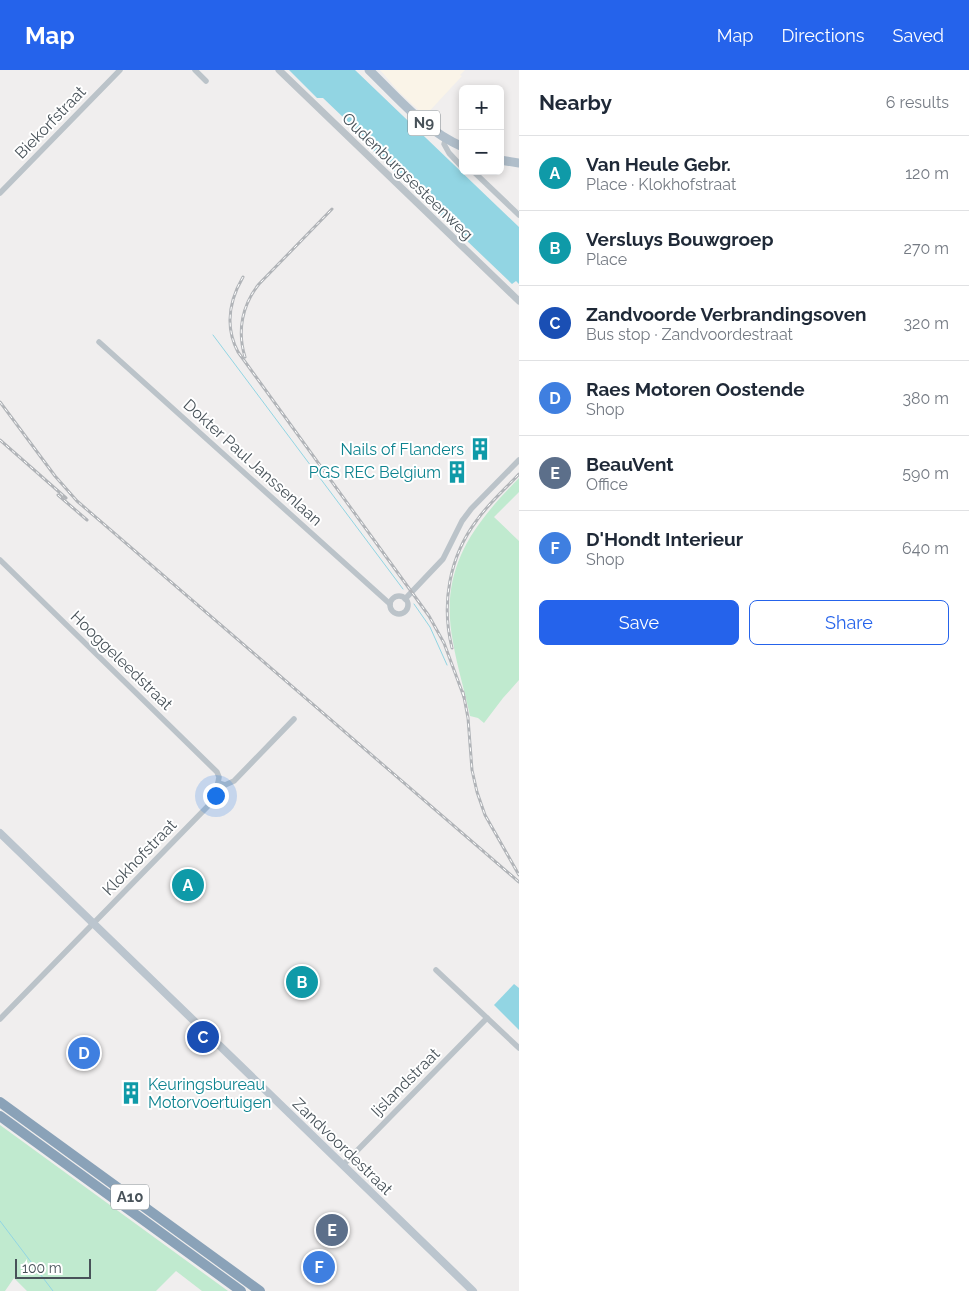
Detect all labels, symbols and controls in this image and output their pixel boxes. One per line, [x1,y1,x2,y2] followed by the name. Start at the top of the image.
[25,21,75,50] text: Map
[717,25,753,46] text: Map
[781,25,865,46] text: Directions
[893,25,944,46] text: Saved
[11,82,90,163] street label: Biekorfstraat
[459,85,504,175] map controls
[459,85,504,130] button: +
[539,90,612,115] text: Nearby
[886,93,949,112] text: 6 results
[338,109,477,244] street label: Oudenburgsesteenweg
[408,110,440,136] road number: N9
[459,130,504,175] button: −
[586,153,731,175] text: Van Heule Gebr.
[550,164,560,183] text: A
[905,164,949,183] text: 120 m
[586,175,736,194] text: Place · Klokhofstraat
[586,228,774,250] text: Versluys Bouwgroep
[550,239,560,258] text: B
[904,239,949,258] text: 270 m
[586,250,627,269] text: Place
[586,303,867,325] text: Zandvoorde Verbrandingsoven
[550,314,560,333] text: C
[904,314,949,333] text: 320 m
[586,325,793,344] text: Bus stop · Zandvoordestraat
[586,378,805,400] text: Raes Motoren Oostende
[549,389,561,408] text: D
[902,389,949,408] text: 380 m
[179,395,326,530] street label: Dokter Paul Janssenlaan
[586,400,624,419] text: Shop
[467,436,493,462] building icon: Nails of Flanders
[340,440,464,459] place label: Nails of Flanders
[586,453,674,475] text: BeauVent
[444,459,470,485] building icon: PGS REC Belgium
[309,463,441,482] place label: PGS REC Belgium
[550,464,560,483] text: E
[902,464,949,483] text: 590 m
[586,475,628,494] text: Office
[586,528,743,550] text: D'Hondt Interieur
[550,539,560,558] text: F
[902,539,949,558] text: 640 m
[586,550,624,569] text: Shop
[539,600,739,645] button: Save
[749,600,949,645] button: Share
[67,607,177,714] street label: Hooggeleedstraat
[203,783,229,809] your location
[98,815,181,899] street label: Klokhofstraat
[172,866,204,904] pin: A
[286,963,318,1001] pin: B
[187,1018,219,1056] pin: C
[68,1034,100,1072] pin: D
[367,1044,444,1121] street label: Ijslandstraat
[148,1075,271,1112] place label: Keuringsbureau Motorvoertuigen
[118,1080,144,1106] building icon: Keuringsbureau Motorvoertuigen
[289,1094,397,1199] street label: Zandvoordestraat
[111,1184,149,1210] road number: A10
[316,1211,348,1249] pin: E
[303,1248,335,1286] pin: F
[15,1256,91,1279] scale bar
[22,1260,62,1276] text: 100 m

